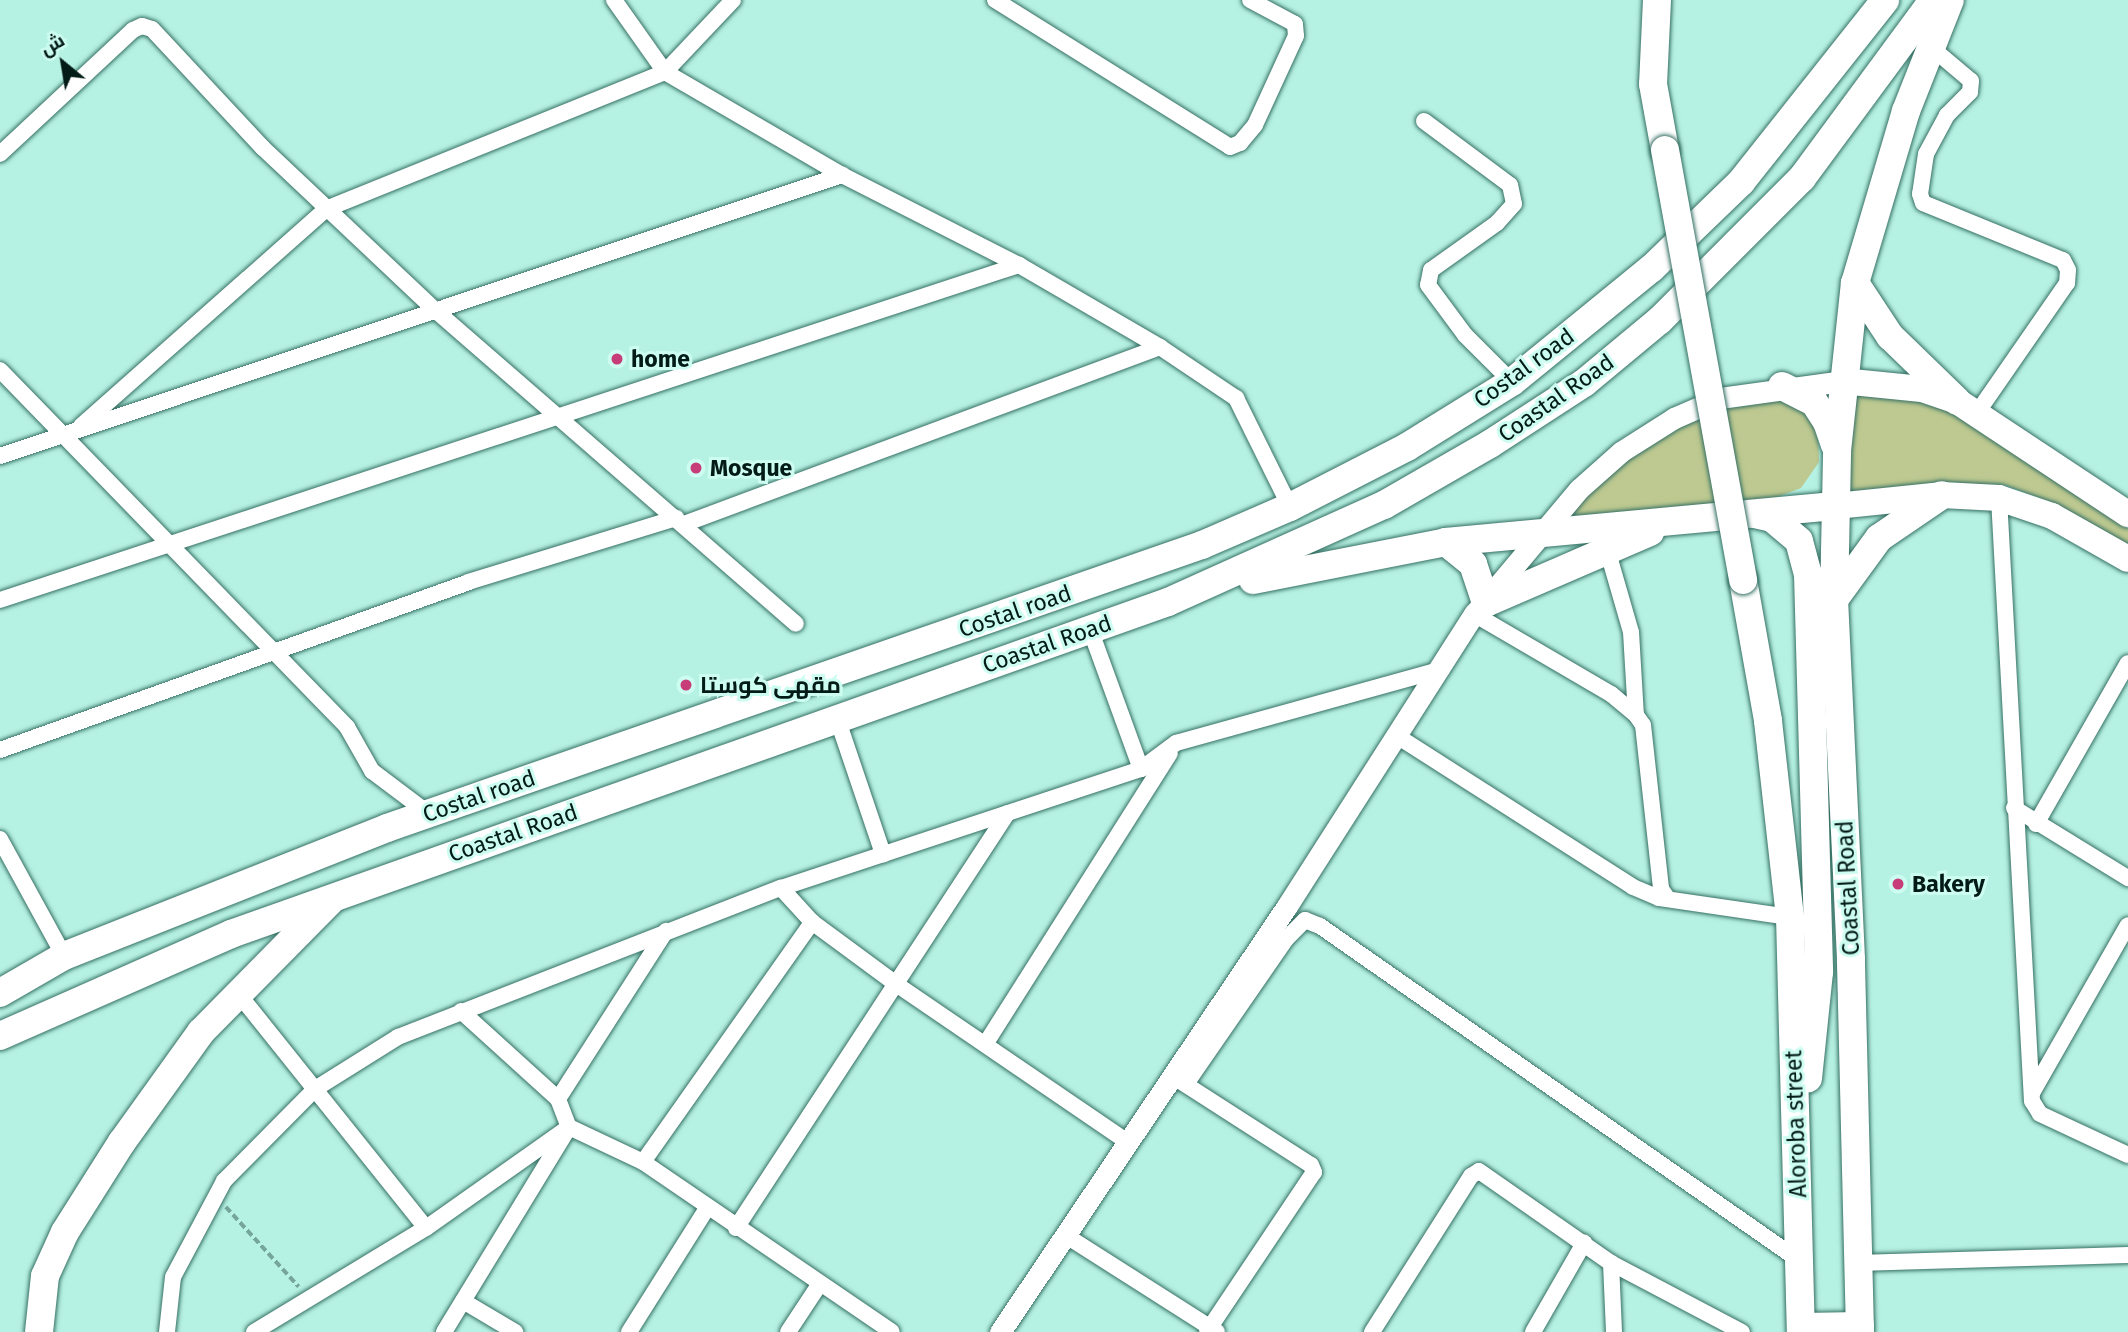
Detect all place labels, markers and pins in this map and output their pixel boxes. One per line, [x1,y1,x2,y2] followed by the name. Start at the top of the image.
[631,345,690,373] place label: home
[609,351,625,367] marker: home
[710,454,792,482] place label: Mosque
[688,460,704,476] marker: Mosque
[700,671,841,699] place label: مقهى كوستا
[678,677,694,693] marker: مقهى كوستا
[1912,870,1985,898] place label: Bakery
[1890,876,1906,892] marker: Bakery

